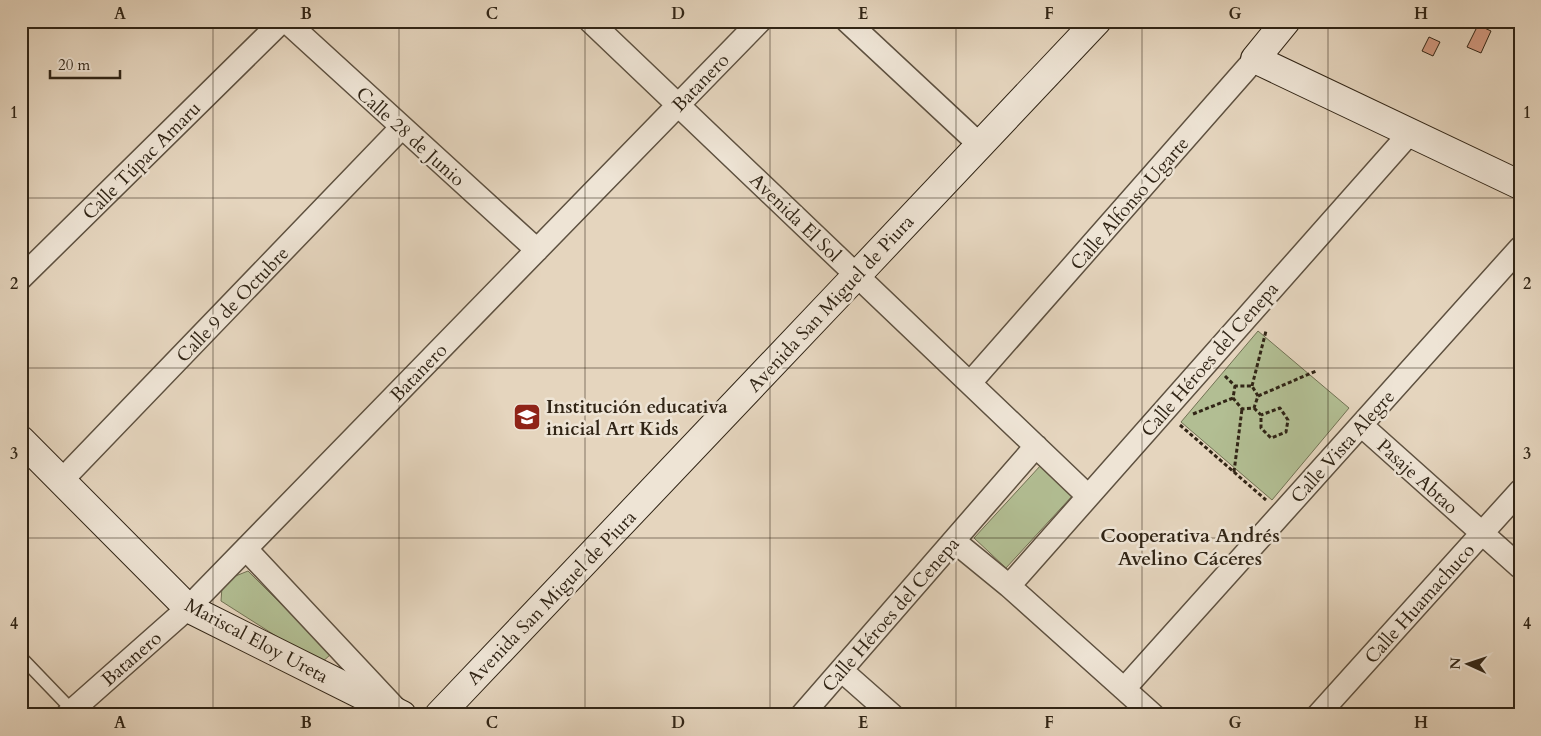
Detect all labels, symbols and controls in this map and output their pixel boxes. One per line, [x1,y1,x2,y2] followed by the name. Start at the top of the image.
[114,3,126,25] text: A
[300,3,312,25] text: B
[486,3,498,25] text: C
[671,3,685,25] text: D
[858,3,868,25] text: E
[1044,3,1054,25] text: F
[1228,3,1242,25] text: G
[1414,3,1428,25] text: H
[50,48,120,80] scale bar
[666,48,735,118] street label: Batanero
[58,55,90,75] text: 20 m
[350,81,470,193] street label: Calle 28 de Junio
[77,96,207,226] street label: Calle Túpac Amaru
[10,102,18,124] text: 1
[1523,102,1531,124] text: 1
[1065,131,1195,276] street label: Calle Alfonso Ugarte
[744,168,847,268] street label: Avenida El Sol
[741,209,920,398] street label: Avenida San Miguel de Piura
[171,241,295,368] street label: Calle 9 de Octubre
[10,273,18,295] text: 2
[1523,273,1531,295] text: 2
[1135,277,1284,443] street label: Calle Héroes del Cenepa
[384,338,453,408] street label: Batanero
[1285,384,1401,509] street label: Calle Vista Alegre
[546,394,728,442] place label: Institución educativa inicial Art Kids
[512,402,542,432] school or university icon: Institución educativa inicial Art Kids
[1371,433,1464,520] street label: Pasaje Abtao
[10,443,18,465] text: 3
[1523,443,1531,465] text: 3
[461,505,642,691] street label: Avenida San Miguel de Piura
[1100,522,1280,572] district label: Cooperativa Andrés Avelino Cáceres
[816,532,965,698] street label: Calle Héroes del Cenepa
[1359,538,1481,669] street label: Calle Huamachuco
[180,592,333,690] street label: Mariscal Eloy Ureta
[10,613,18,635] text: 4
[1523,613,1531,635] text: 4
[96,625,167,692] street label: Batanero
[1444,638,1494,688] north arrow
[1446,657,1465,670] text: N
[114,712,126,734] text: A
[300,712,312,734] text: B
[486,712,498,734] text: C
[671,712,685,734] text: D
[858,712,868,734] text: E
[1044,712,1054,734] text: F
[1228,712,1242,734] text: G
[1414,712,1428,734] text: H

